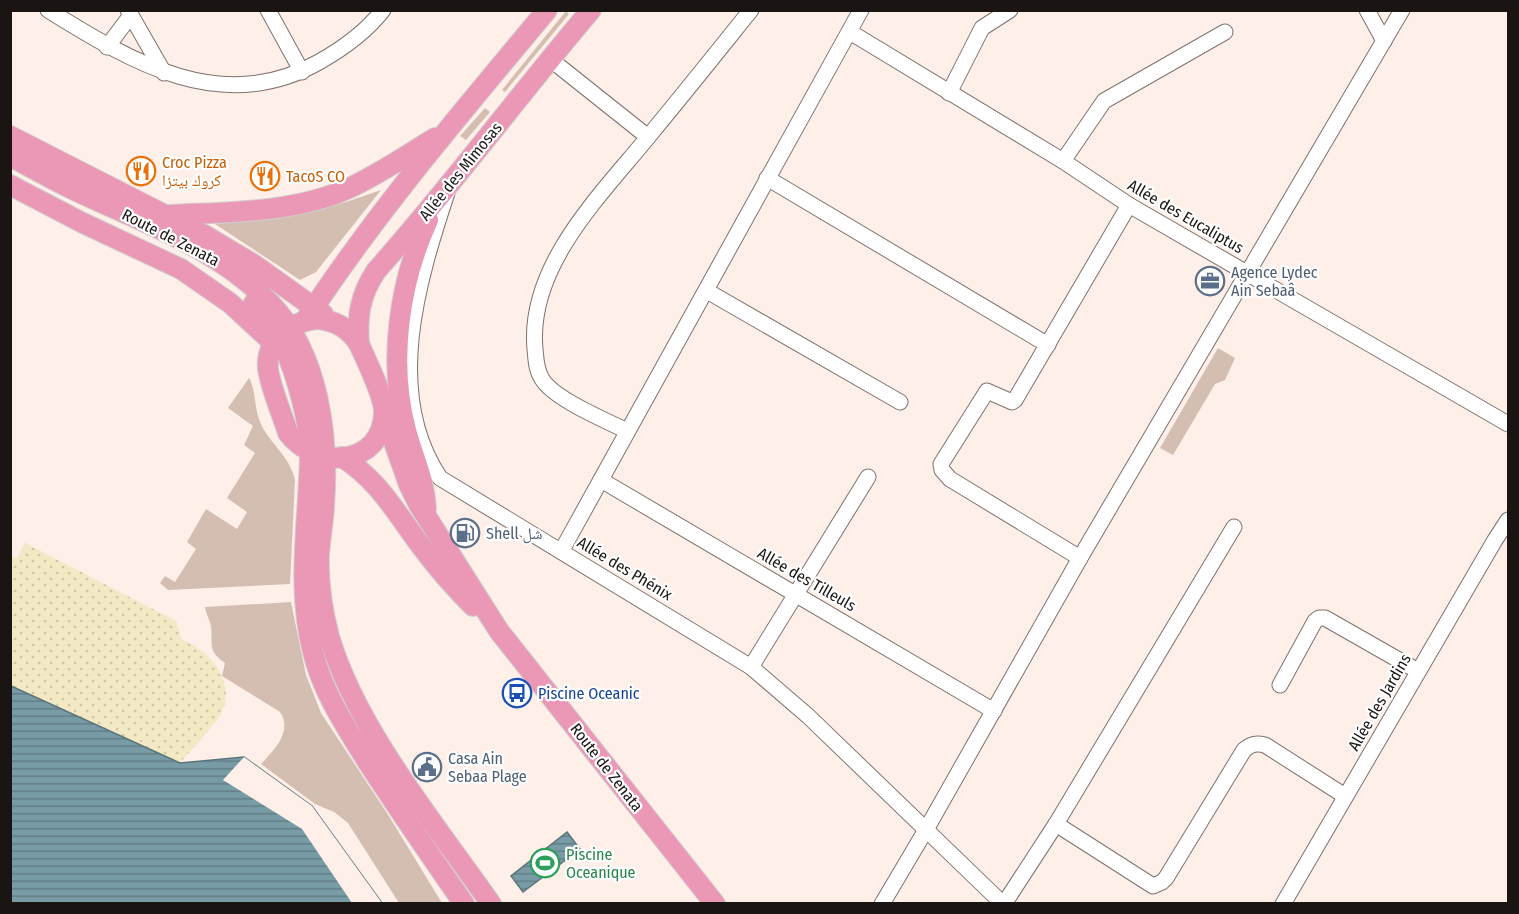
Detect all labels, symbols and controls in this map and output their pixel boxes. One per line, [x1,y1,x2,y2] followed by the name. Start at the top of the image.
[415,118,506,224] street label: Allée des Mimosas
[162,153,227,190] place label: Croc Pizza كروك بيتزا
[125,155,157,187] restaurant icon: Croc Pizza كروك بيتزا
[249,160,281,192] restaurant icon: TacoS CO
[286,167,345,186] place label: TacoS CO
[1124,176,1247,257] street label: Allée des Eucaliptus
[119,205,223,270] street label: Route de Zenata
[1231,263,1318,300] place label: Agence Lydec Ain Sebaâ
[1194,265,1226,297] office icon: Agence Lydec Ain Sebaâ
[449,517,481,549] fuel station icon: Shell شل
[486,524,542,544] place label: Shell شل
[574,533,676,604] street label: Allée des Phénix
[754,544,860,615] street label: Allée des Tilleuls
[1344,650,1415,754] street label: Allée des Jardins
[501,677,533,709] bus stop icon: Piscine Oceanic
[538,684,640,703] place label: Piscine Oceanic
[566,719,647,815] street label: Route de Zenata
[448,749,527,786] place label: Casa Ain Sebaa Plage
[411,751,443,783] public building icon: Casa Ain Sebaa Plage
[566,845,636,882] place label: Piscine Oceanique
[529,847,561,879] sports icon: Piscine Oceanique

